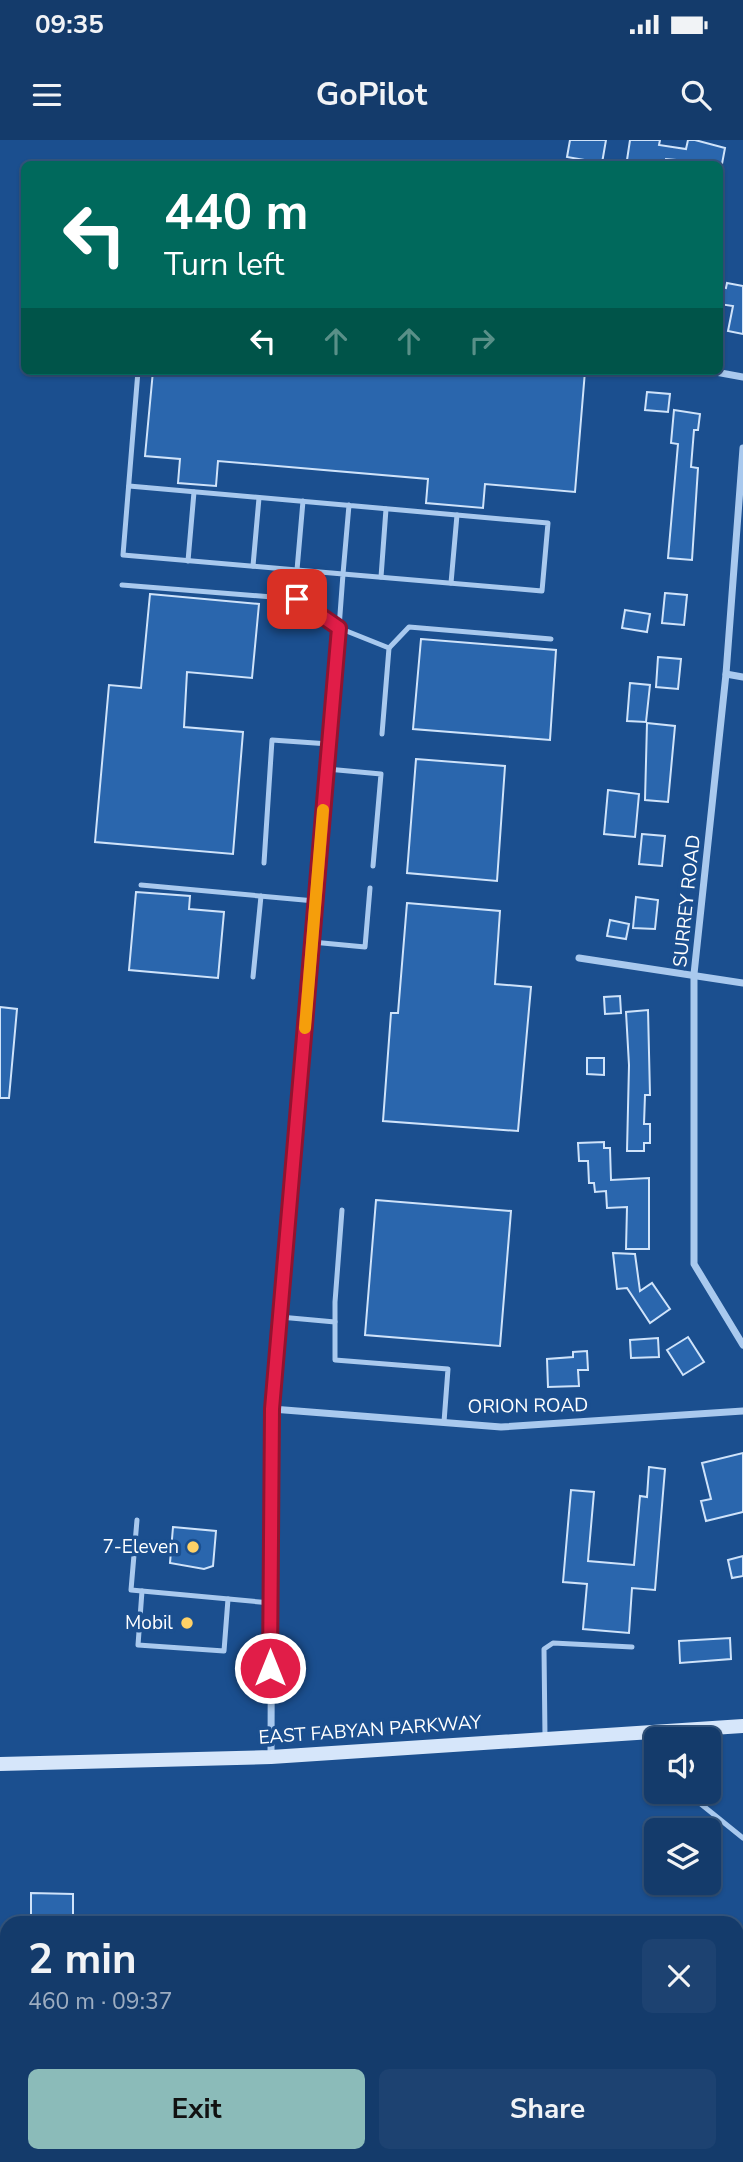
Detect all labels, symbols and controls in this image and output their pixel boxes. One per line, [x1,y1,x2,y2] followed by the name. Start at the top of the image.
[35,7,104,42] text: 09:35
[316,73,427,116] text: GoPilot
[28,76,66,114] icon: menu
[677,76,715,114] icon: search
[164,179,308,246] text: 440 m
[49,189,140,280] icon: left
[164,243,284,286] text: Turn left
[244,322,282,360] icon: left
[317,322,355,360] icon: ahead
[390,322,428,360] icon: ahead
[463,322,501,360] icon: right
[267,569,327,629] pin
[278,580,316,618] icon: arrive
[667,834,707,968] street label: SURREY ROAD
[467,1392,589,1420] street label: ORION ROAD
[102,1534,179,1560] place label: 7-Eleven
[185,1539,201,1555] marker: 7-Eleven
[125,1610,173,1636] place label: Mobil
[179,1615,195,1631] marker: Mobil
[233,1631,307,1705] position arrow
[258,1709,483,1751] street label: EAST FABYAN PARKWAY
[644,1727,721,1895] map controls
[644,1727,721,1804] button: sound
[644,1818,721,1895] button: layers
[28,1931,137,1988] text: 2 min
[642,1939,716,2013] button: close
[28,1986,173,2017] text: 460 m · 09:37
[28,2069,365,2149] button: Exit
[379,2069,716,2149] button: Share

